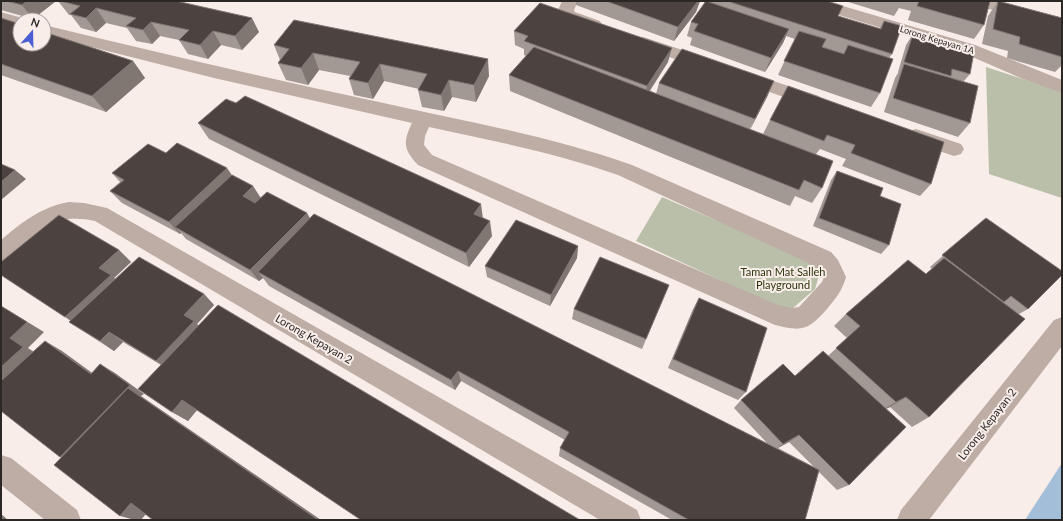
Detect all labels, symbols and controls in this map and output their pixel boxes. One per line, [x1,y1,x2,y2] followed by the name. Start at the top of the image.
[12,12,52,52] north arrow
[29,15,42,30] text: N
[899,23,976,56] street label: Lorong Kepayan 1A
[741,265,825,291] park label: Taman Mat Salleh Playground
[273,311,355,366] street label: Lorong Kepayan 2
[955,386,1018,462] street label: Lorong Kepayan 2

